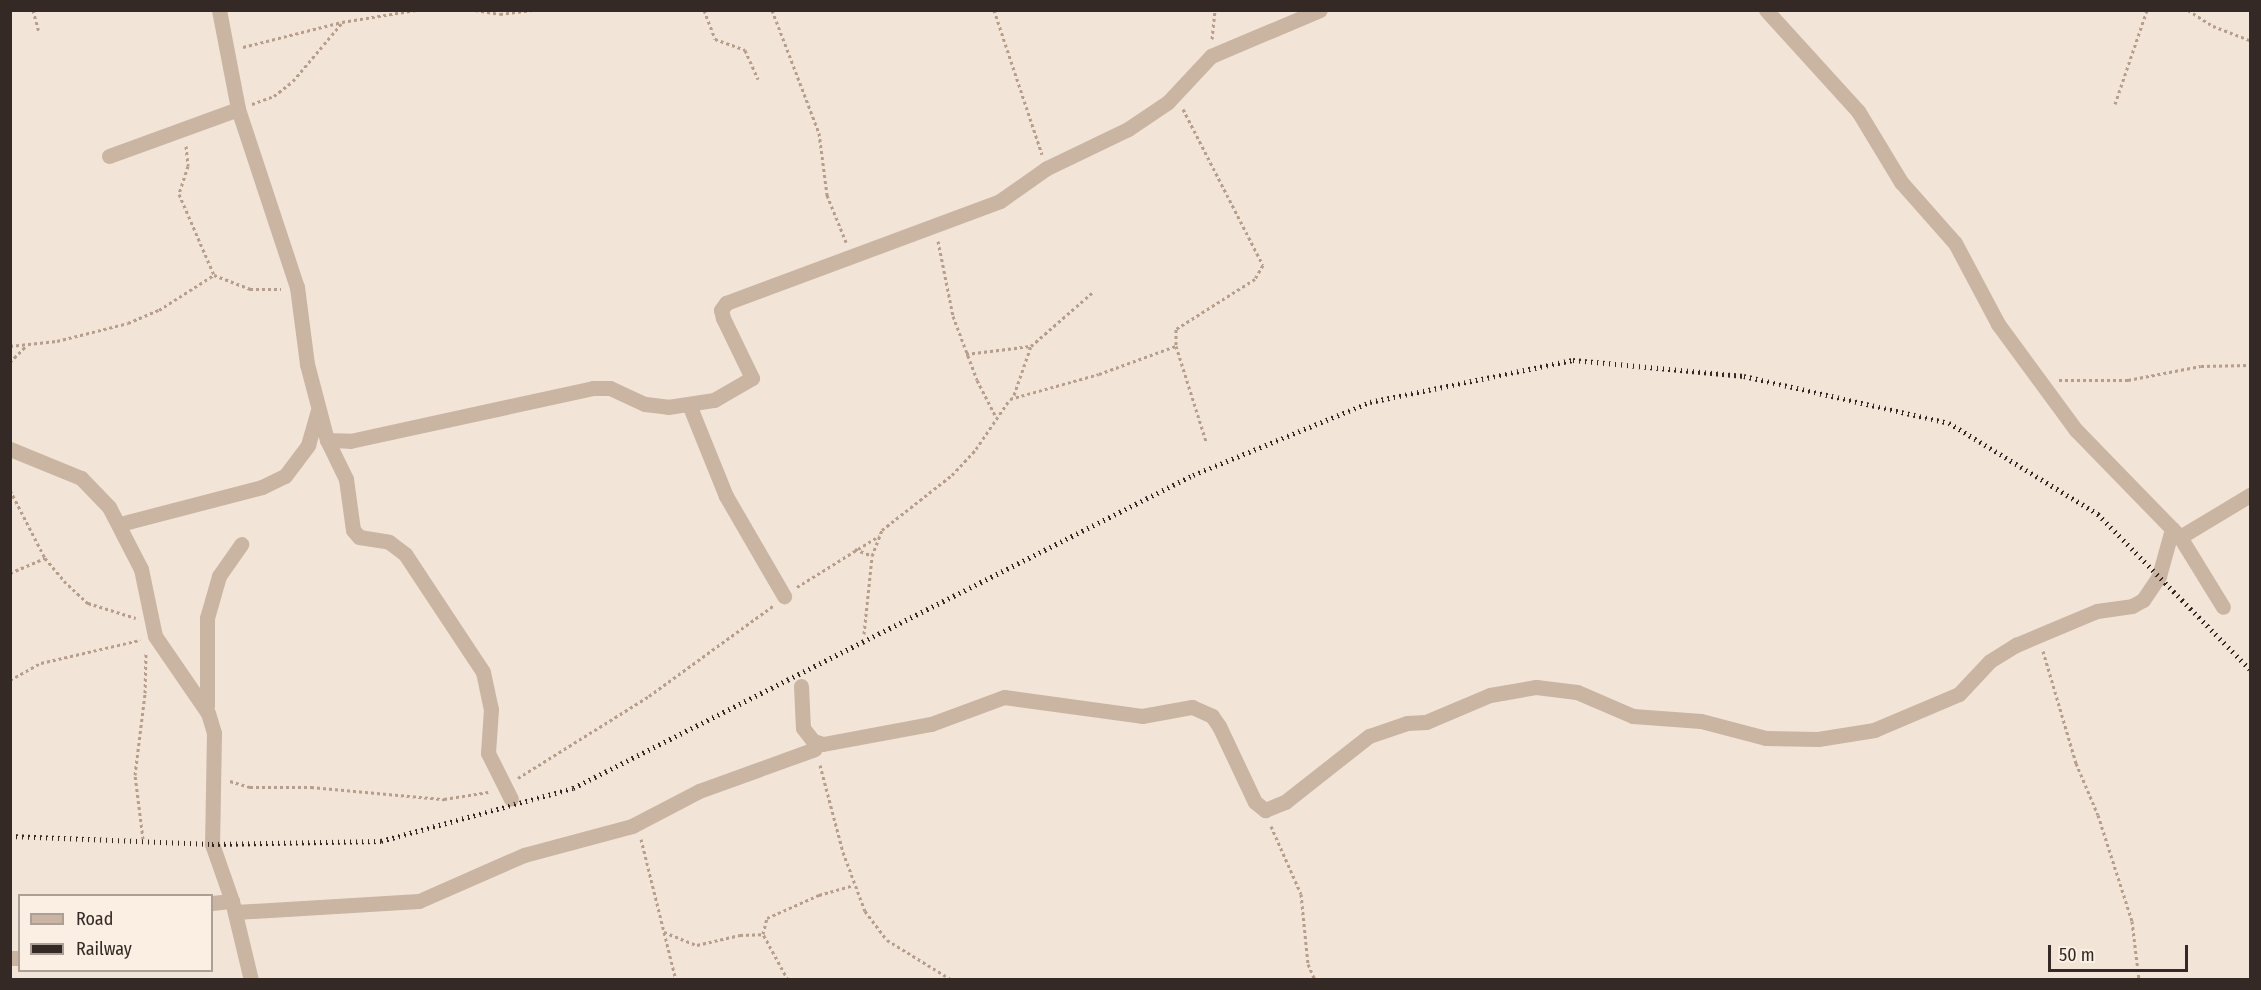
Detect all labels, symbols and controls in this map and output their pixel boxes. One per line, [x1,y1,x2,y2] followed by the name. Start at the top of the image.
[18,894,213,972] legend
[76,908,113,930] text: Road
[2051,933,2190,971] scale bar
[76,938,132,960] text: Railway
[2059,944,2095,966] text: 50 m

